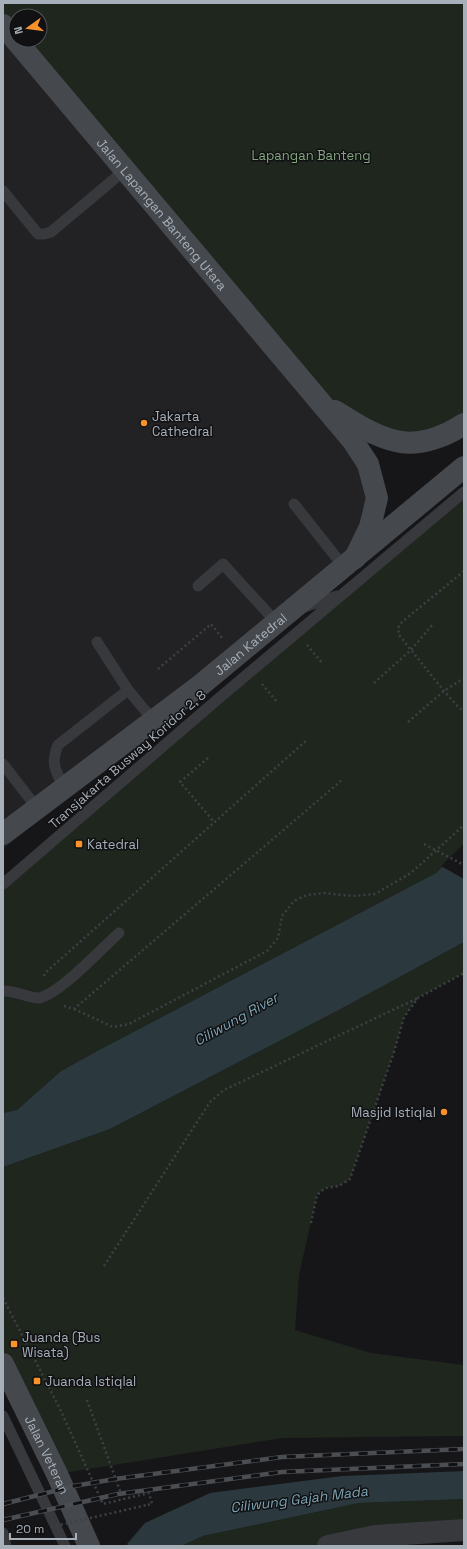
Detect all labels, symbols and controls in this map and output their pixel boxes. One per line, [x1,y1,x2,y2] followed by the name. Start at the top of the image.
[8,8,48,48] north arrow
[11,25,26,36] text: N
[93,135,231,294] street label: Jalan Lapangan Banteng Utara
[251,147,371,164] park label: Lapangan Banteng
[152,408,213,440] place label: Jakarta Cathedral
[139,418,149,428] marker: Jakarta Cathedral
[211,609,290,679] street label: Jalan Katedral
[45,686,210,832] street label: Transjakarta Busway Koridor 2, 8
[87,836,139,853] place label: Katedral
[74,839,84,849] marker: Katedral
[191,988,283,1049] water label: Ciliwung River
[351,1104,436,1121] place label: Masjid Istiqlal
[439,1107,449,1117] marker: Masjid Istiqlal
[22,1329,100,1361] place label: Juanda (Bus Wisata)
[9,1339,19,1349] marker: Juanda (Bus Wisata)
[45,1373,136,1390] place label: Juanda Istiqlal
[32,1376,42,1386] marker: Juanda Istiqlal
[21,1413,73,1497] street label: Jalan Veteran
[229,1482,370,1516] water label: Ciliwung Gajah Mada
[10,1515,76,1541] scale bar
[16,1521,44,1537] text: 20 m

